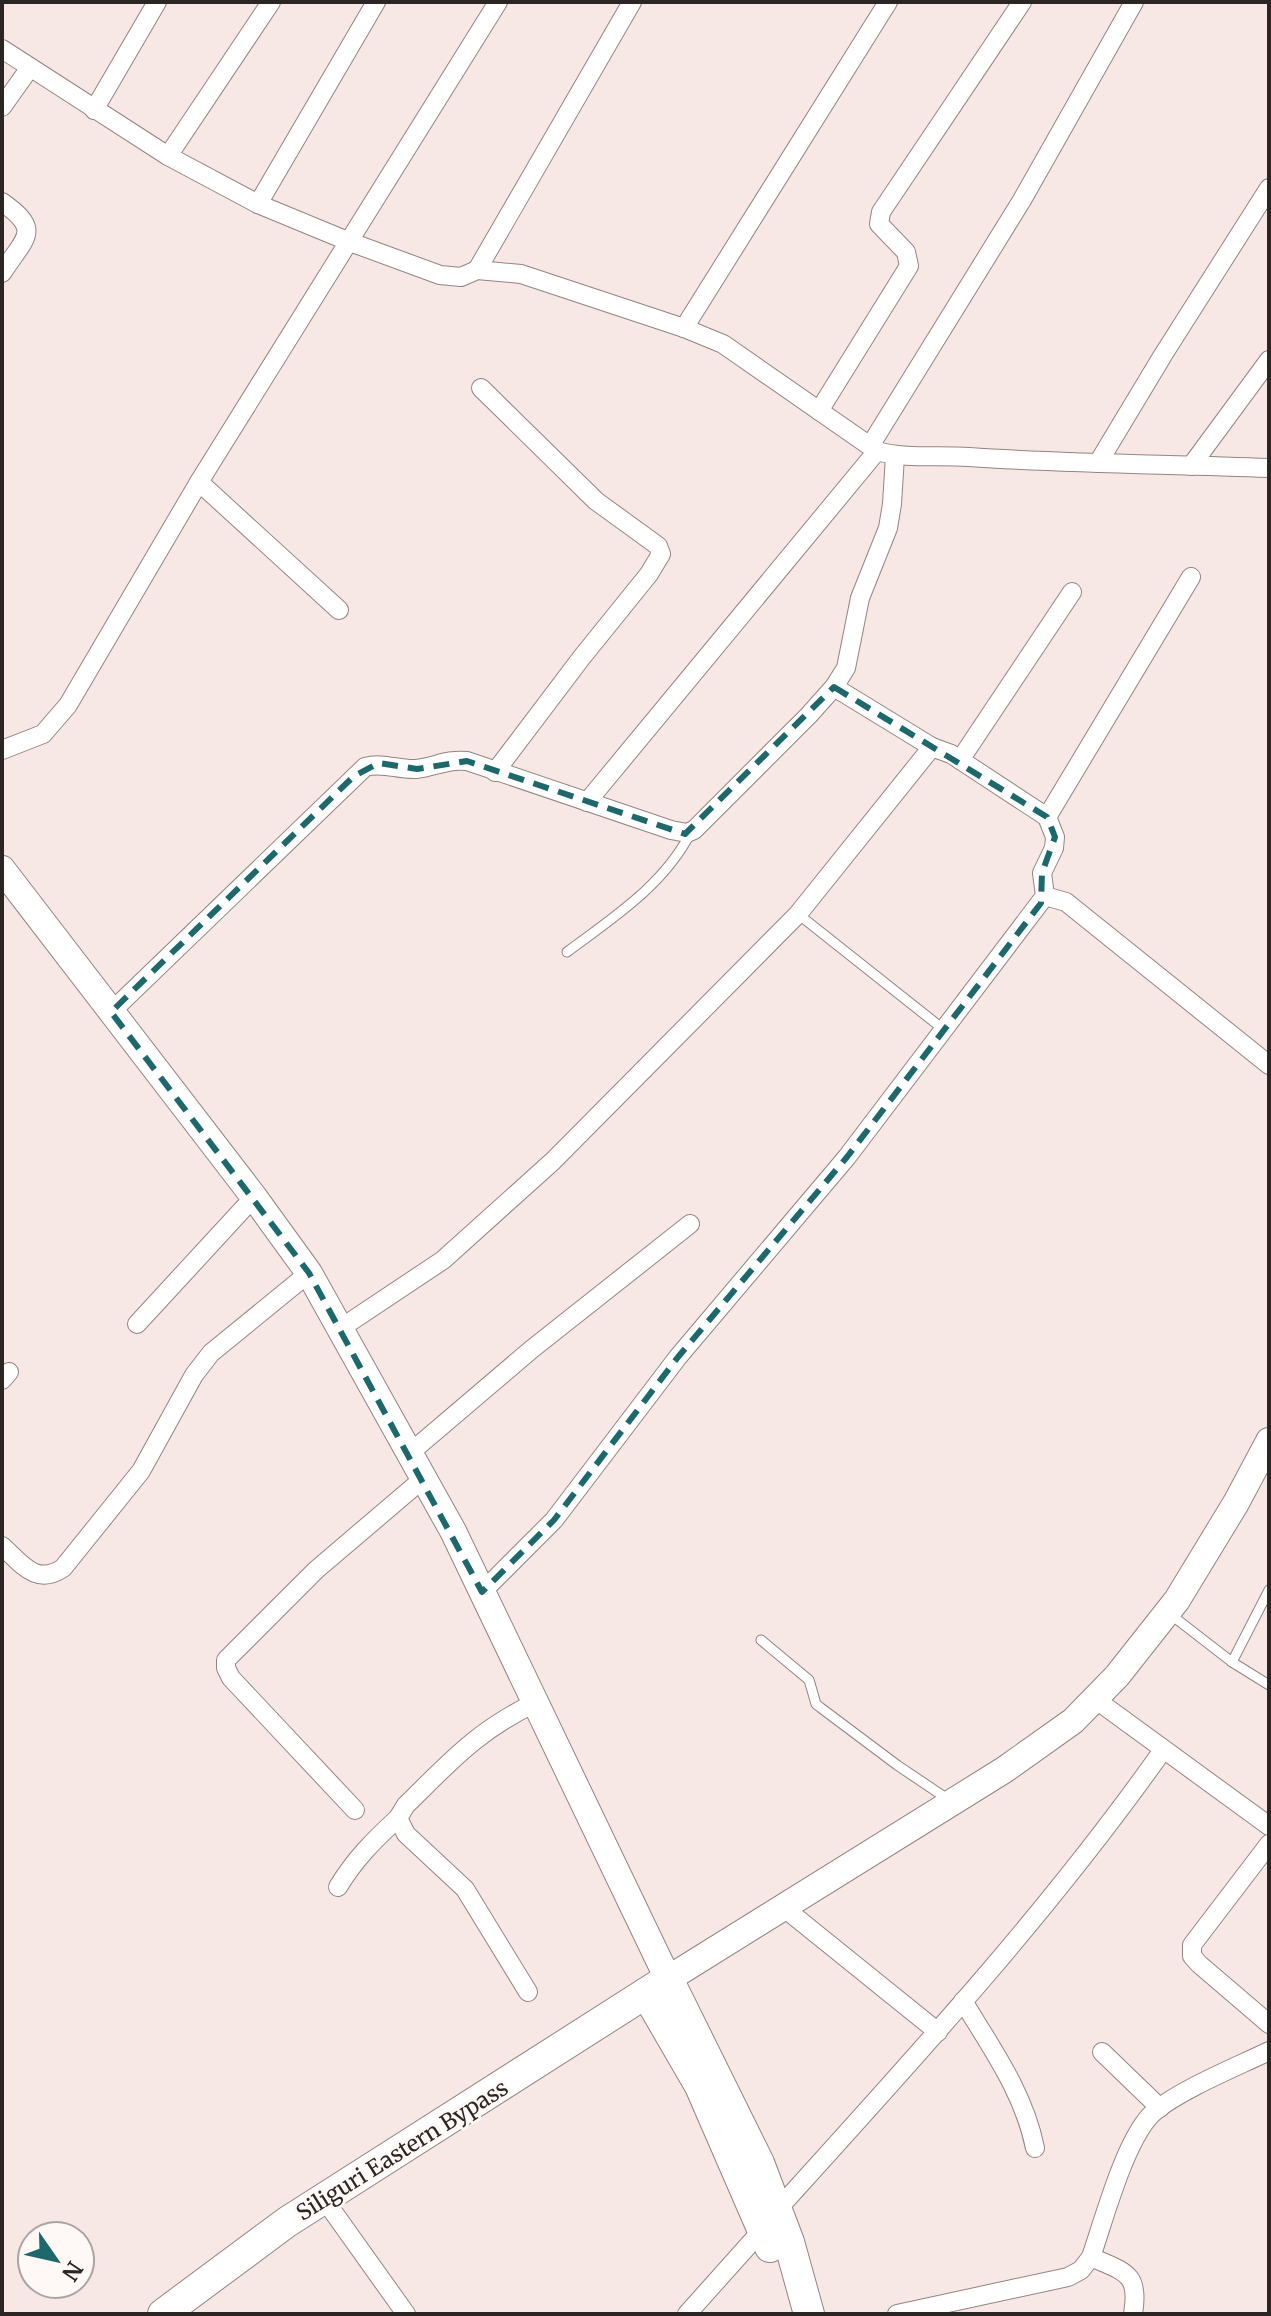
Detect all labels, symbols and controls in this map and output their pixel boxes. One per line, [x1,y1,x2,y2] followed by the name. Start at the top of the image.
[291,2073,513,2227] street label: Siliguri Eastern Bypass
[16,2220,96,2300] north arrow
[56,2256,89,2287] text: N

